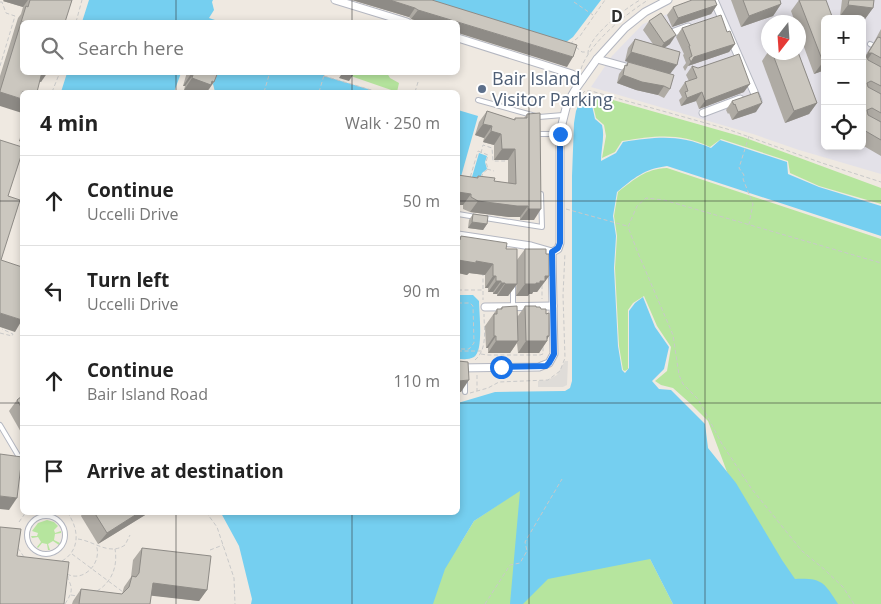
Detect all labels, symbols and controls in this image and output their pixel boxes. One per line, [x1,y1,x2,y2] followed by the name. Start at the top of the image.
[611,5,623,27] text: D
[761,15,806,60] north arrow
[821,15,866,150] map controls
[821,15,866,60] button: +
[20,20,460,75] search box
[38,34,66,62] icon: search
[78,35,184,61] text: Search here
[821,60,866,105] button: −
[492,66,613,111] place label: Bair Island Visitor Parking
[476,83,488,95] marker: Bair Island Visitor Parking
[821,105,866,150] button: locate
[40,109,98,137] text: 4 min
[345,112,440,134] text: Walk · 250 m
[549,123,572,146] route end
[87,177,174,203] text: Continue
[40,187,68,215] icon: ahead
[403,190,440,212] text: 50 m
[87,203,178,225] text: Uccelli Drive
[87,267,169,293] text: Turn left
[40,277,68,305] icon: left
[403,280,440,302] text: 90 m
[87,293,178,315] text: Uccelli Drive
[490,356,513,379] route start
[87,357,174,383] text: Continue
[40,367,68,395] icon: ahead
[394,370,440,392] text: 110 m
[87,383,208,405] text: Bair Island Road
[40,457,68,485] icon: arrive
[87,458,284,484] text: Arrive at destination

